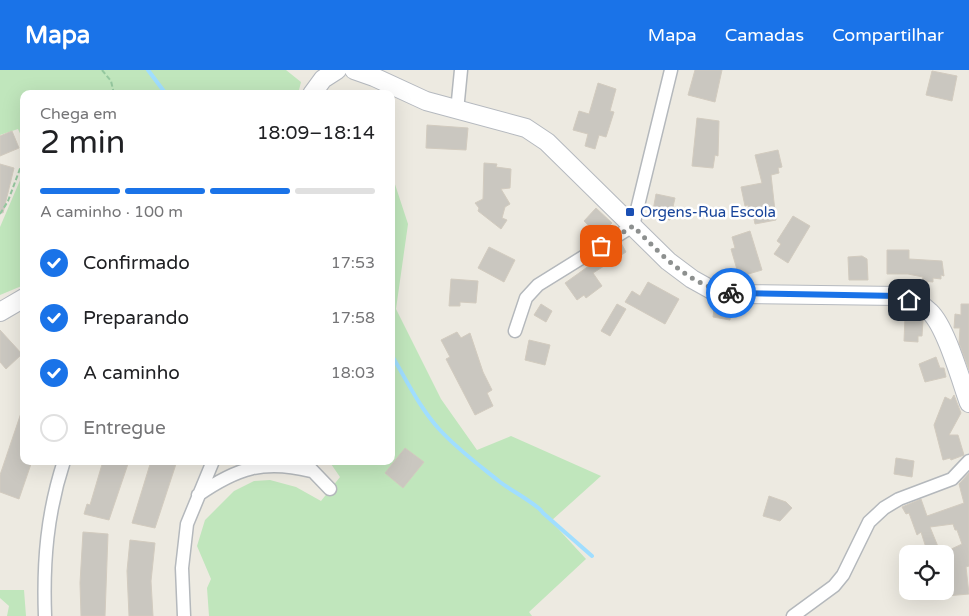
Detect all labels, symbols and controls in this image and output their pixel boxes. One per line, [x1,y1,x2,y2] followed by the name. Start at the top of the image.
[25,21,90,50] text: Mapa
[648,24,697,46] text: Mapa
[725,24,804,46] text: Camadas
[832,24,944,46] text: Compartilhar
[40,104,117,124] text: Chega em
[257,122,375,144] text: 18:09–18:14
[40,124,125,162] text: 2 min
[40,202,183,222] text: A caminho · 100 m
[640,203,776,221] place label: Orgens-Rua Escola
[624,206,636,218] marker: Orgens-Rua Escola
[580,225,622,267] pin
[587,232,615,260] icon: bag
[40,249,68,277] icon: check
[83,252,190,274] text: Confirmado
[331,253,375,273] text: 17:53
[706,268,756,318] courier
[717,279,745,307] icon: bike
[888,279,930,321] pin
[895,286,923,314] icon: home
[40,304,68,332] icon: check
[83,307,189,329] text: Preparando
[331,308,375,328] text: 17:58
[40,359,68,387] icon: check
[83,362,180,384] text: A caminho
[331,363,375,383] text: 18:03
[83,417,166,439] text: Entregue
[899,545,954,600] map controls
[899,545,954,600] button: locate

